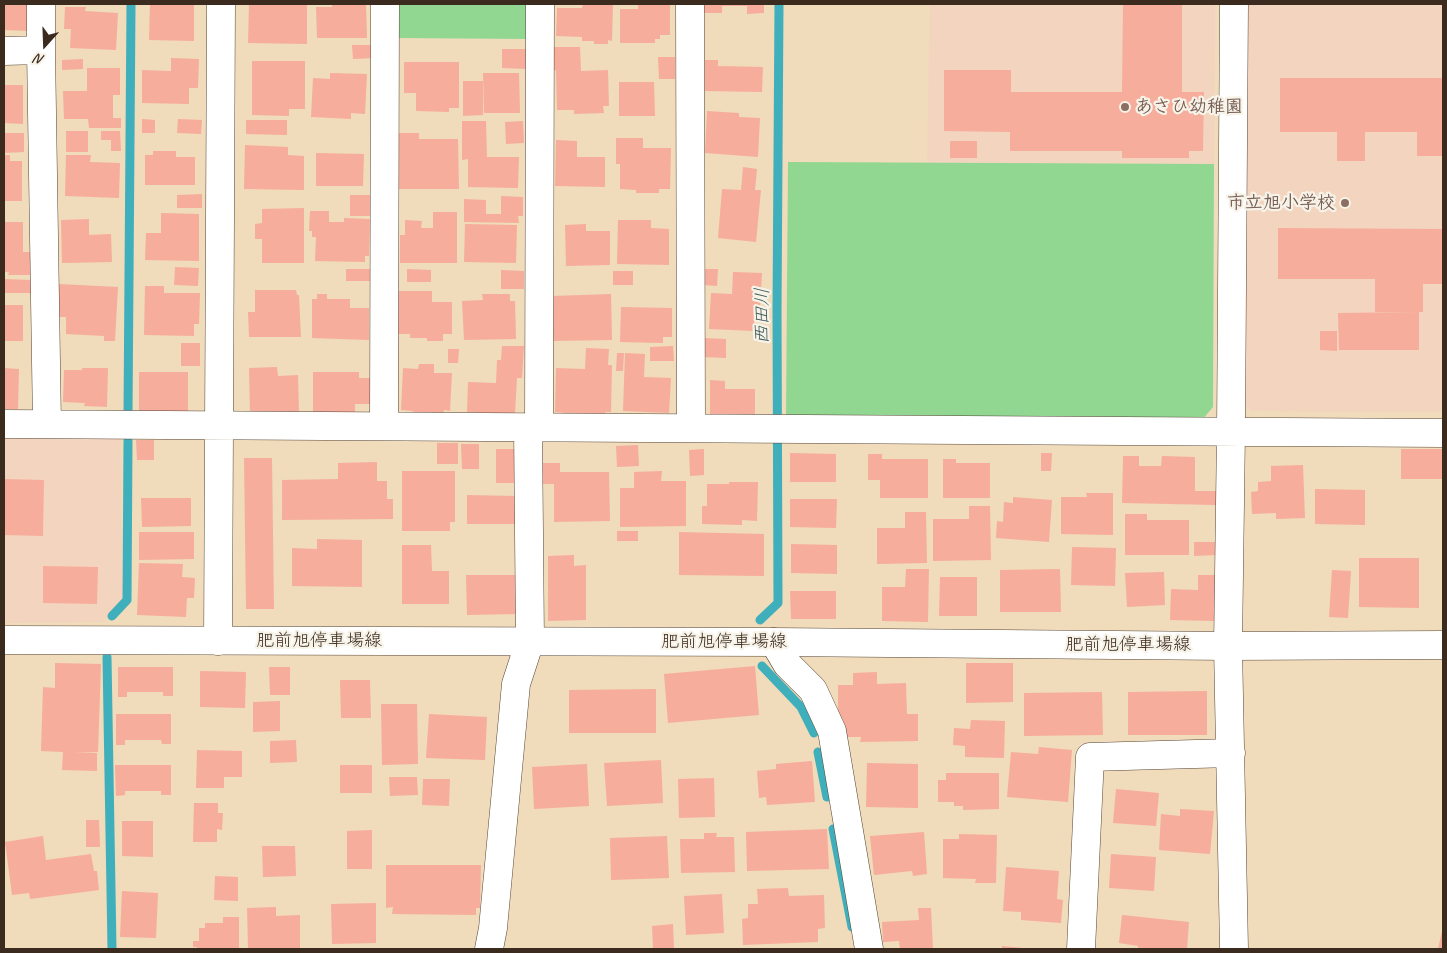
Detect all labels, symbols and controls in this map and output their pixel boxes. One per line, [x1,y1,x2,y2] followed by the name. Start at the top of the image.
[20,20,70,70] north arrow
[33,50,47,69] text: N
[1135,96,1243,118] place label: あさひ幼稚園
[1119,101,1131,113] marker: あさひ幼稚園
[1227,192,1335,214] place label: 市立旭小学校
[1339,197,1351,209] marker: 市立旭小学校
[752,288,774,344] water label: 西田川
[256,630,382,652] street label: 肥前旭停車場線
[661,631,787,653] street label: 肥前旭停車場線
[1065,634,1191,656] street label: 肥前旭停車場線

